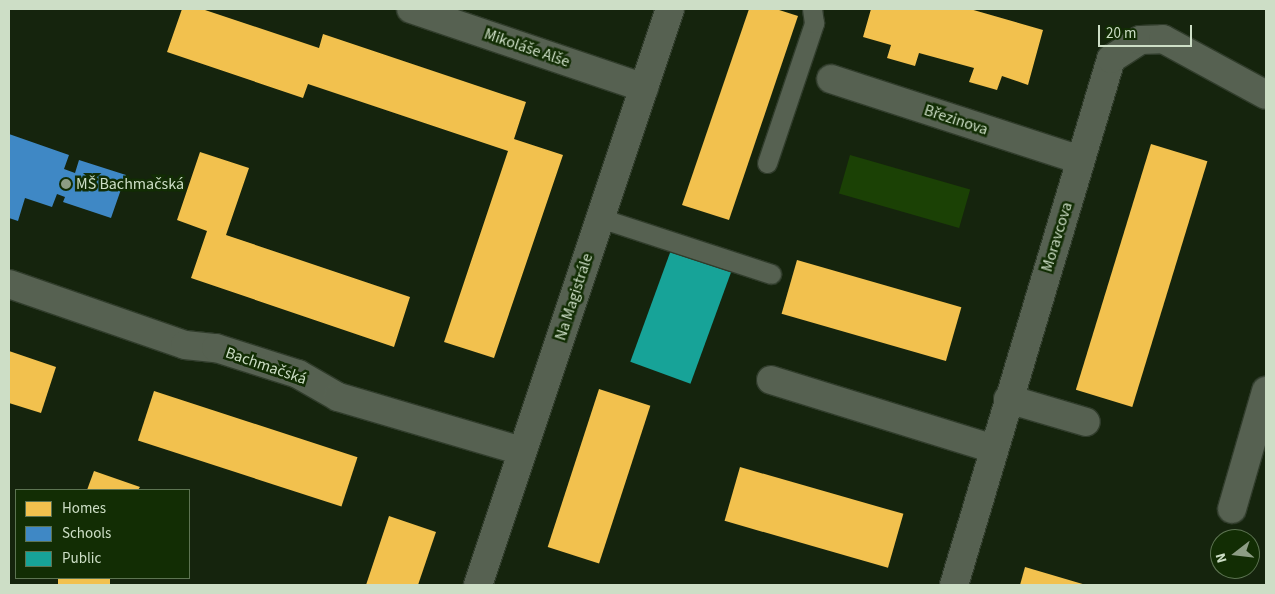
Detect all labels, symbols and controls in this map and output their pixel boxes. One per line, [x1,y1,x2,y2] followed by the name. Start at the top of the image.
[1100,15,1194,47] scale bar
[1106,23,1136,44] text: 20 m
[482,24,572,72] street label: Mikoláše Alše
[922,101,990,139] street label: Březinova
[76,174,184,194] place label: MŠ Bachmačská
[60,178,72,190] marker: MŠ Bachmačská
[1037,200,1077,274] street label: Moravcova
[551,251,597,343] street label: Na Magistrále
[223,343,309,389] street label: Bachmačská
[15,489,190,579] legend
[62,498,106,519] text: Homes
[62,523,111,544] text: Schools
[1210,529,1260,579] north arrow
[62,548,101,569] text: Public
[1211,551,1232,565] text: N

